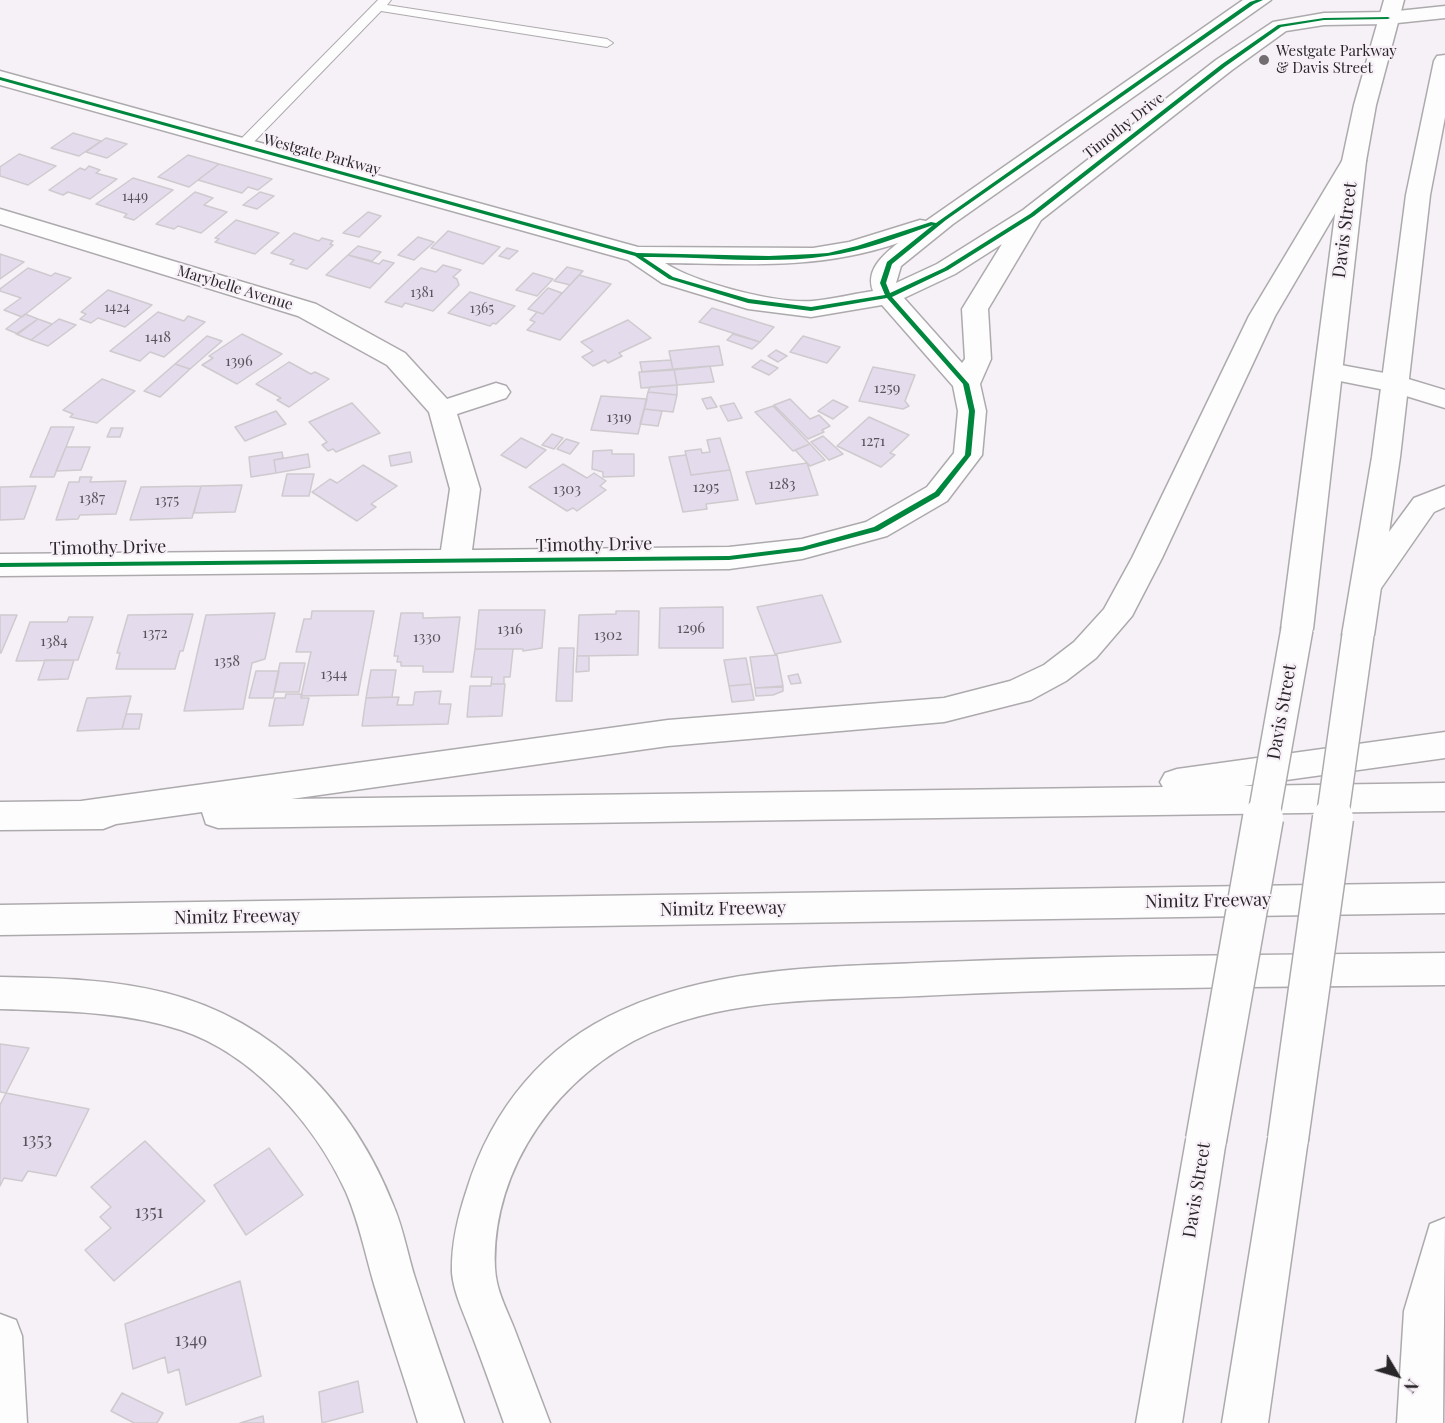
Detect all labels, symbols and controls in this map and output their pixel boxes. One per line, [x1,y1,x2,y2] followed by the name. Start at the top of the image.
[1276,42,1397,77] place label: Westgate Parkway & Davis Street
[1257,53,1271,67] marker: Westgate Parkway & Davis Street
[1080,89,1168,163] street label: Timothy Drive
[261,131,383,179] street label: Westgate Parkway
[1328,181,1362,279] street label: Davis Street
[122,189,148,205] house number: 1449
[175,262,295,314] street label: Marybelle Avenue
[410,285,434,301] house number: 1381
[104,300,130,316] house number: 1424
[470,301,494,317] house number: 1365
[145,328,171,346] house number: 1418
[225,352,253,370] house number: 1396
[874,379,900,397] house number: 1259
[606,408,632,426] house number: 1319
[861,432,885,450] house number: 1271
[768,475,796,493] house number: 1283
[693,478,719,496] house number: 1295
[553,480,581,498] house number: 1303
[79,489,105,507] house number: 1387
[155,491,179,509] house number: 1375
[535,533,653,557] street label: Timothy Drive
[49,536,167,560] street label: Timothy Drive
[677,619,705,637] house number: 1296
[497,620,523,638] house number: 1316
[142,624,168,642] house number: 1372
[594,626,622,644] house number: 1302
[413,628,441,646] house number: 1330
[40,632,68,650] house number: 1384
[214,652,240,670] house number: 1358
[1263,662,1301,762] street label: Davis Street
[321,665,347,683] house number: 1344
[1145,889,1271,913] street label: Nimitz Freeway
[660,897,786,921] street label: Nimitz Freeway
[174,905,300,929] street label: Nimitz Freeway
[22,1129,52,1151] house number: 1353
[1179,1141,1215,1239] street label: Davis Street
[135,1201,163,1223] house number: 1351
[175,1329,207,1351] house number: 1349
[1367,1345,1427,1405] north arrow
[1400,1375,1423,1397] text: N

